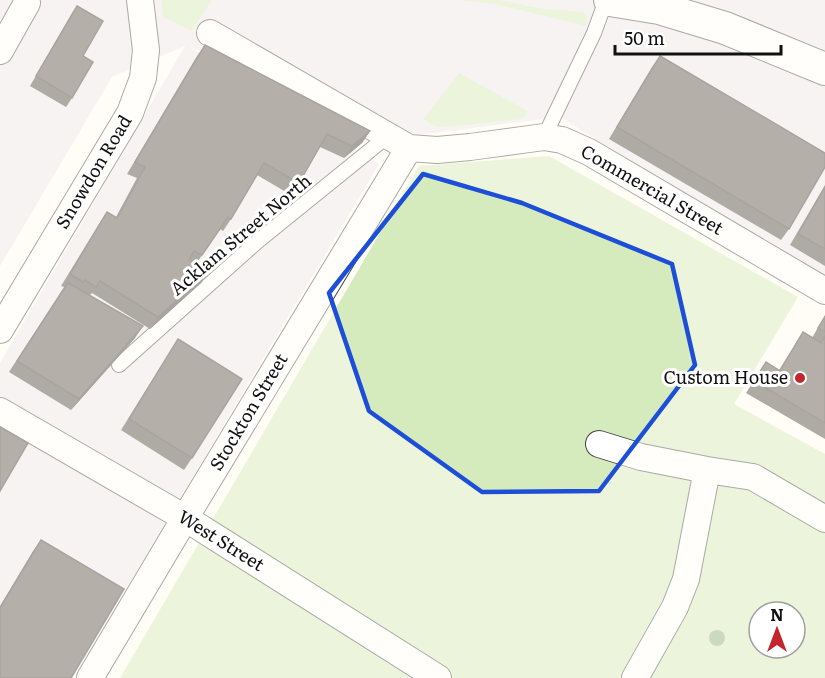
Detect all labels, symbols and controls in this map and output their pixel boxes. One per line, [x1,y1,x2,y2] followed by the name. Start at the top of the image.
[615,18,782,56] scale bar
[624,24,665,51] text: 50 m
[48,109,137,233] street label: Snowdon Road
[576,137,730,241] street label: Commercial Street
[164,167,317,301] street label: Acklam Street North
[202,347,294,475] street label: Stockton Street
[663,363,788,390] place label: Custom House
[793,371,807,385] marker: Custom House
[173,502,271,577] street label: West Street
[747,600,807,660] north arrow
[770,602,784,626] text: N

